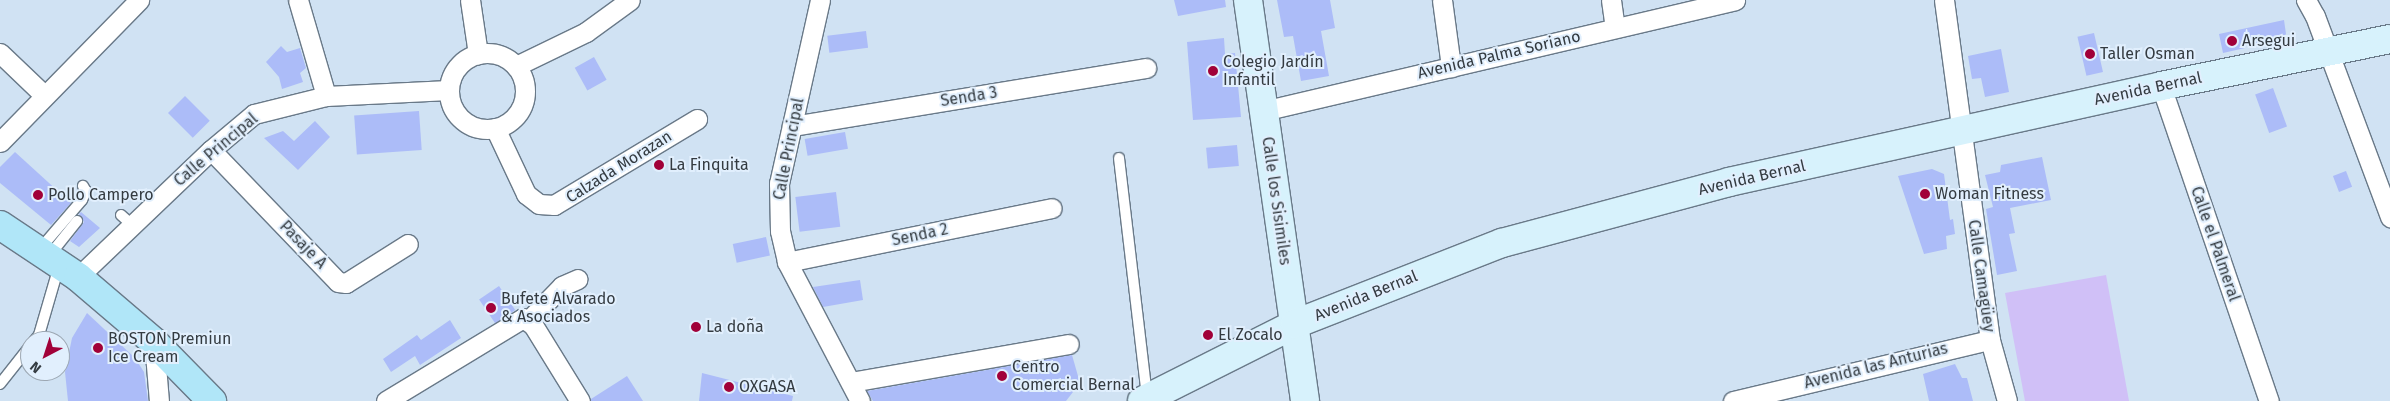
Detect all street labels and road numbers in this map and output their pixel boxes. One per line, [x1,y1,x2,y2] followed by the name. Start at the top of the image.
[1416,27,1582,83] street label: Avenida Palma Soriano
[2093,68,2203,110] street label: Avenida Bernal
[939,83,999,111] street label: Senda 3
[770,96,808,202] street label: Calle Principal
[170,109,262,191] street label: Calle Principal
[563,127,675,207] street label: Calzada Morazan
[1257,136,1295,266] street label: Calle los Sisimiles
[1697,156,1807,200] street label: Avenida Bernal
[2186,184,2244,304] street label: Calle el Palmeral
[275,217,331,273] street label: Pasaje A
[1964,219,1998,333] street label: Calle Camagüey
[890,220,950,250] street label: Senda 2
[1312,267,1420,325] street label: Avenida Bernal
[1802,339,1950,393] street label: Avenida las Anturias

